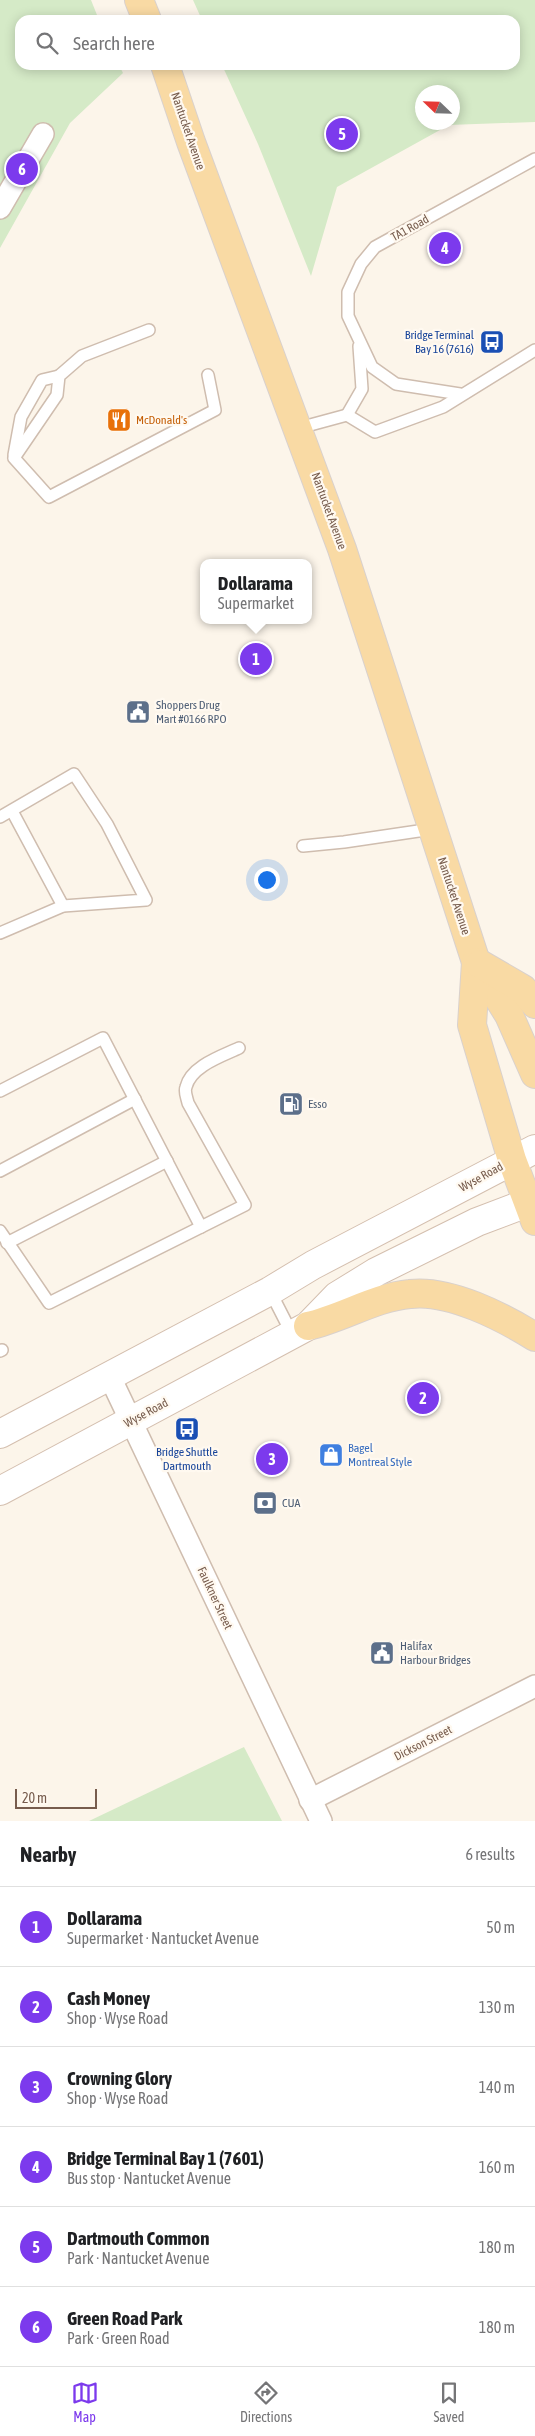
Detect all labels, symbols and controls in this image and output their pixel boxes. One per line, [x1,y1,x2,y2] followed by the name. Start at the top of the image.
[15,15,520,70] search box
[33,29,61,57] icon: search
[73,32,155,54] text: Search here
[415,85,460,130] north arrow
[168,90,208,172] street label: Nantucket Avenue
[326,115,358,153] pin: 5
[6,150,38,188] pin: 6
[389,212,431,244] street label: TA1 Road
[429,229,461,267] pin: 4
[405,328,475,356] place label: Bridge Terminal Bay 16 (7616)
[479,329,505,355] bus stop icon: Bridge Terminal Bay 16 (7616)
[106,407,132,433] restaurant icon: McDonald's
[136,413,187,427] place label: McDonald's
[309,471,349,551] street label: Nantucket Avenue
[200,559,312,624] popup
[218,572,293,594] text: Dollarama
[218,594,294,612] text: Supermarket
[240,640,272,678] pin: 1
[156,698,227,726] place label: Shoppers Drug Mart #0166 RPO
[125,699,151,725] public building icon: Shoppers Drug Mart #0166 RPO
[435,855,473,937] street label: Nantucket Avenue
[254,867,280,893] your location
[278,1091,304,1117] fuel station icon: Esso
[308,1097,328,1111] place label: Esso
[457,1159,505,1195] street label: Wyse Road
[407,1379,439,1417] pin: 2
[122,1396,170,1430] street label: Wyse Road
[174,1416,200,1442] bus stop icon: Bridge Shuttle Dartmouth
[256,1440,288,1478] pin: 3
[348,1441,412,1469] place label: Bagel Montreal Style
[318,1442,344,1468] shop icon: Bagel Montreal Style
[156,1445,218,1473] place label: Bridge Shuttle Dartmouth
[252,1490,278,1516] bank icon: CUA
[282,1496,300,1510] place label: CUA
[194,1565,236,1632] street label: Faulkner Street
[400,1639,471,1667] place label: Halifax Harbour Bridges
[369,1640,395,1666] public building icon: Halifax Harbour Bridges
[392,1722,455,1764] street label: Dickson Street
[15,1786,98,1809] scale bar
[22,1790,47,1806] text: 20 m
[20,1842,76,1866] text: Nearby
[465,1845,515,1863] text: 6 results
[67,1907,142,1929] text: Dollarama
[32,1918,40,1936] text: 1
[486,1918,515,1936] text: 50 m
[67,1929,259,1947] text: Supermarket · Nantucket Avenue
[67,1987,150,2009] text: Cash Money
[32,1998,40,2016] text: 2
[479,1998,515,2016] text: 130 m
[67,2009,168,2027] text: Shop · Wyse Road
[67,2067,172,2089] text: Crowning Glory
[32,2078,40,2096] text: 3
[479,2078,515,2096] text: 140 m
[67,2089,168,2107] text: Shop · Wyse Road
[67,2147,264,2169] text: Bridge Terminal Bay 1 (7601)
[32,2158,40,2176] text: 4
[479,2158,515,2176] text: 160 m
[67,2169,231,2187] text: Bus stop · Nantucket Avenue
[67,2227,209,2249] text: Dartmouth Common
[32,2238,40,2256] text: 5
[479,2238,515,2256] text: 180 m
[67,2249,210,2267] text: Park · Nantucket Avenue
[67,2307,182,2329] text: Green Road Park
[32,2318,40,2336] text: 6
[479,2318,515,2336] text: 180 m
[67,2329,170,2347] text: Park · Green Road
[71,2379,99,2425] tab: Map
[240,2379,292,2425] tab: Directions
[433,2379,464,2425] tab: Saved

